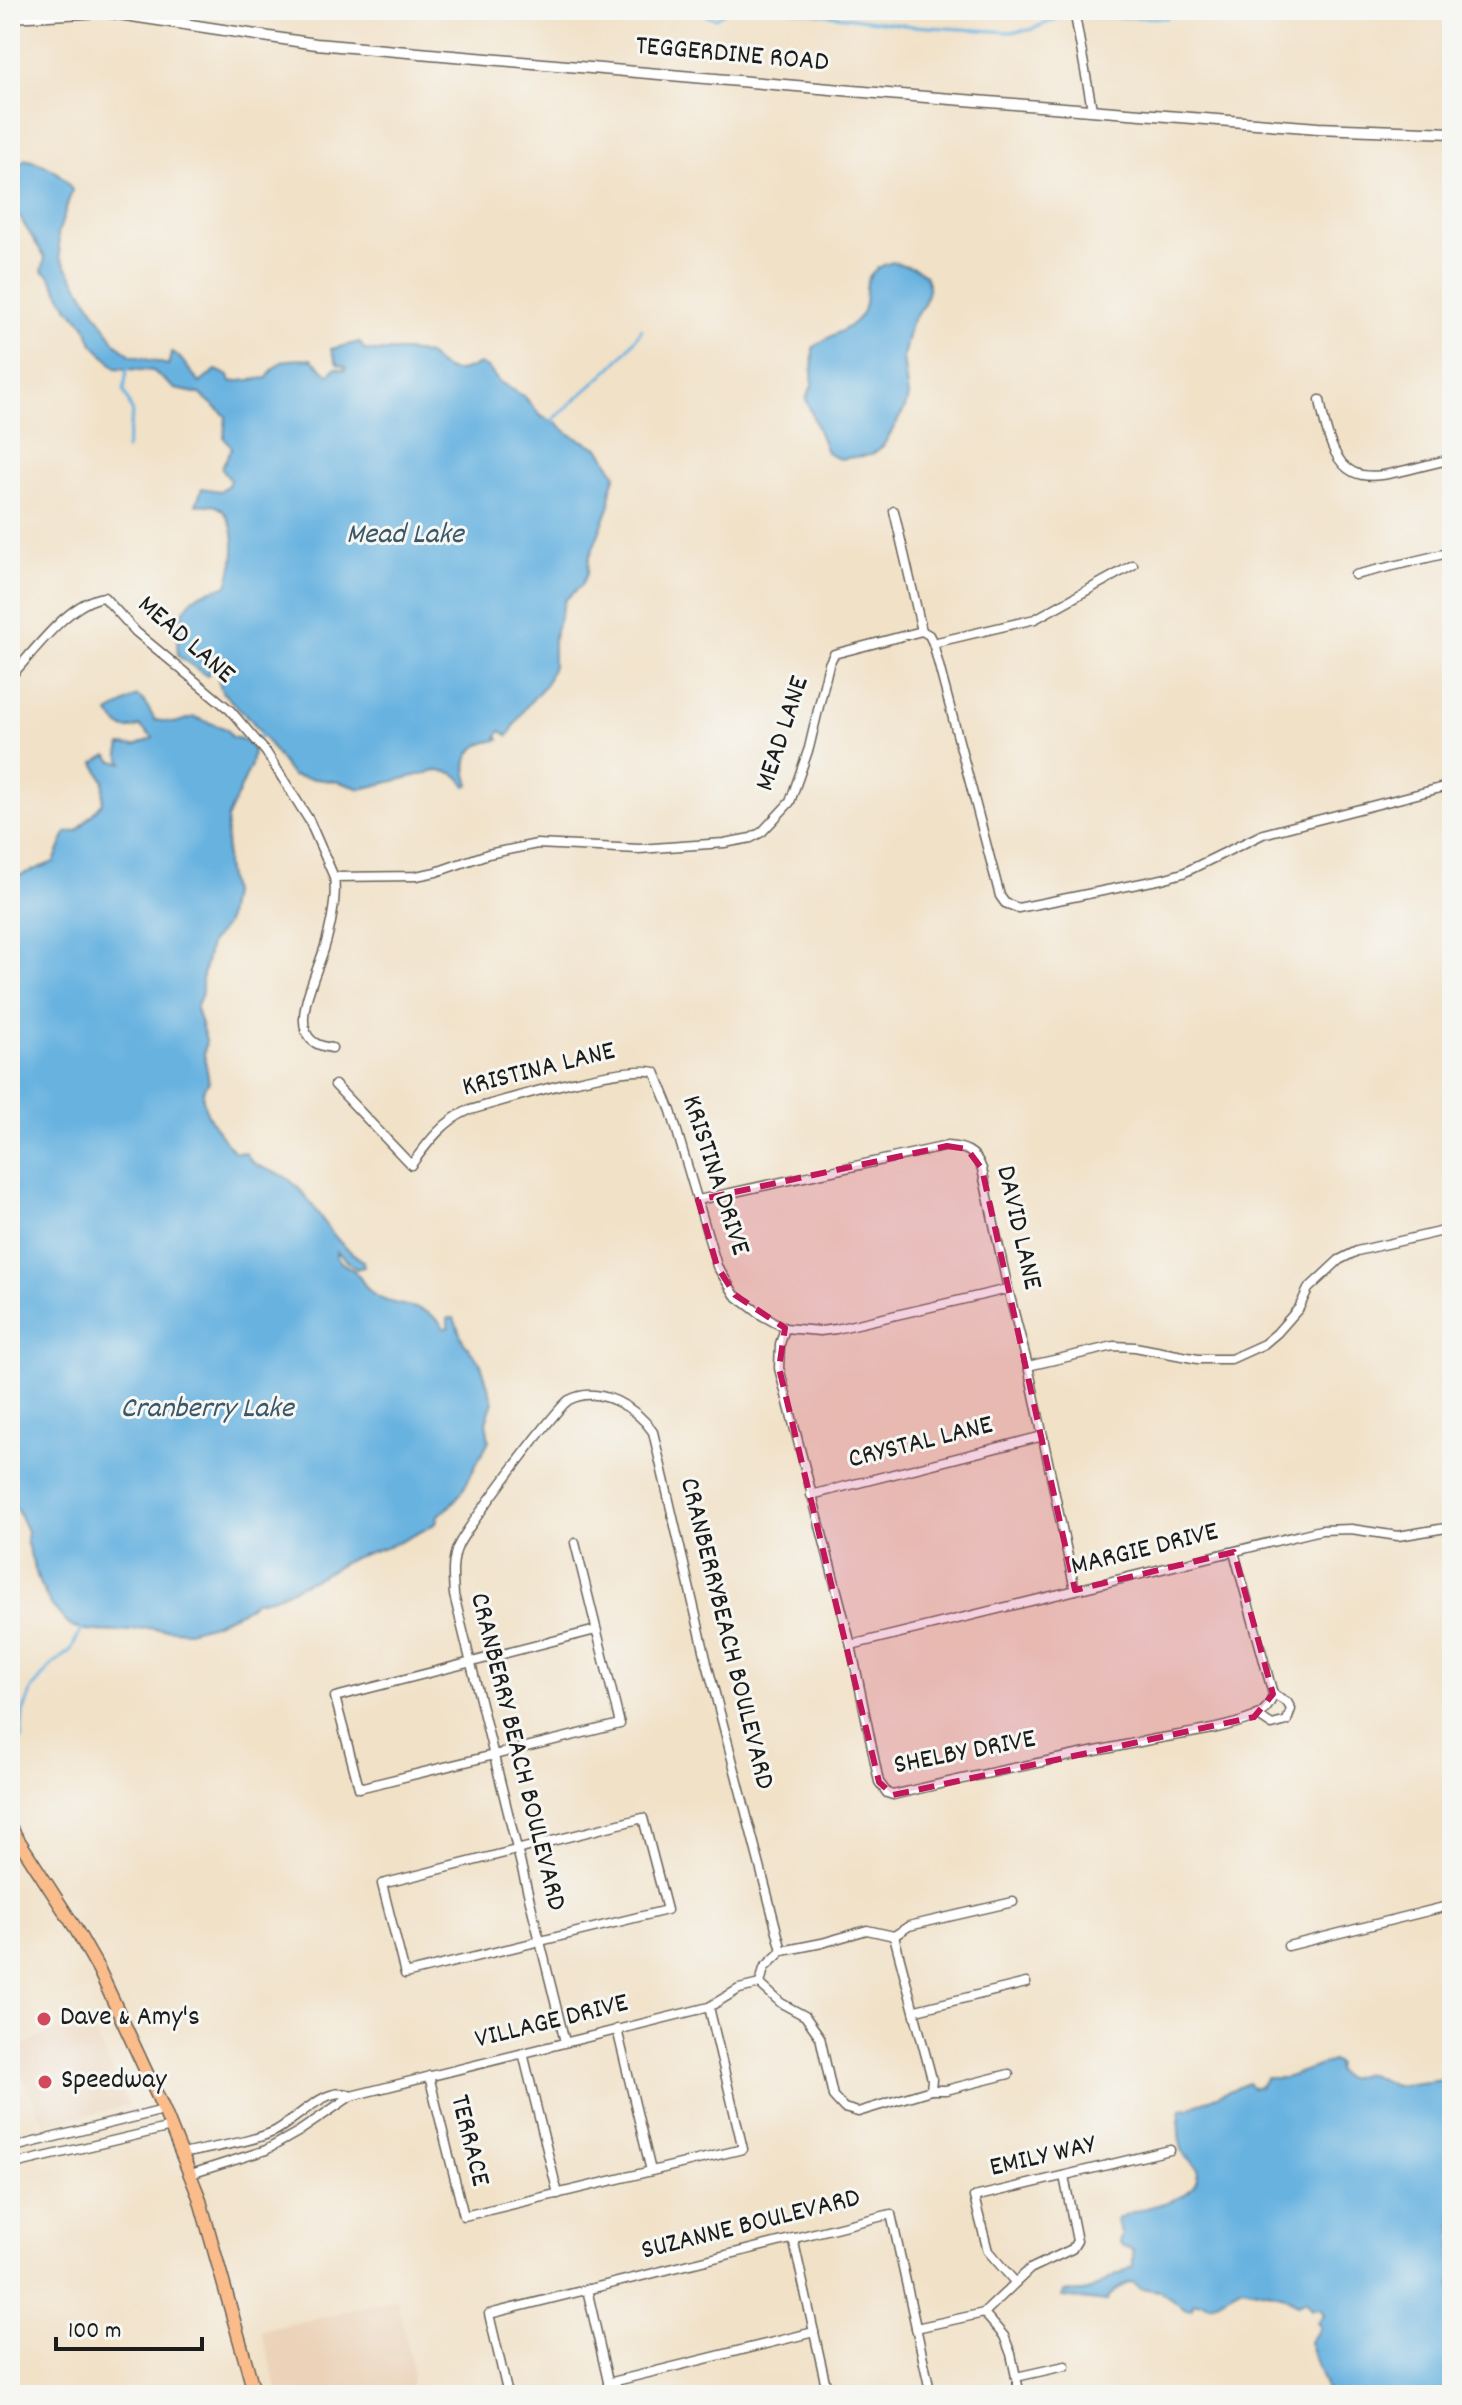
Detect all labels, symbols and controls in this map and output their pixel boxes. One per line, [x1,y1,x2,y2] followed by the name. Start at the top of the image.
[634,28,830,84] street label: TEGGERDINE ROAD
[346,515,466,558] water label: Mead Lake
[127,587,243,695] street label: MEAD LANE
[747,671,821,797] street label: MEAD LANE
[458,1033,620,1109] street label: KRISTINA LANE
[669,1091,759,1261] street label: KRISTINA DRIVE
[983,1162,1051,1294] street label: DAVID LANE
[120,1389,295,1432] water label: Cranberry Lake
[845,1407,998,1481] street label: CRYSTAL LANE
[667,1474,783,1794] street label: CRANBERRYBEACH BOULEVARD
[1067,1513,1223,1589] street label: MARGIE DRIVE
[457,1589,575,1915] street label: CRANBERRY BEACH BOULEVARD
[891,1721,1040,1787] street label: SHELBY DRIVE
[471,1985,633,2061] street label: VILLAGE DRIVE
[60,1999,200,2039] place label: Dave & Amy's
[35,2010,53,2028] marker: Dave & Amy's
[61,2062,167,2102] place label: Speedway
[36,2073,54,2091] marker: Speedway
[437,2091,499,2191] street label: TERRACE
[986,2126,1101,2190] street label: EMILY WAY
[637,2179,865,2273] street label: SUZANNE BOULEVARD
[56,2301,202,2351] scale bar
[68,2315,121,2349] text: 100 m

